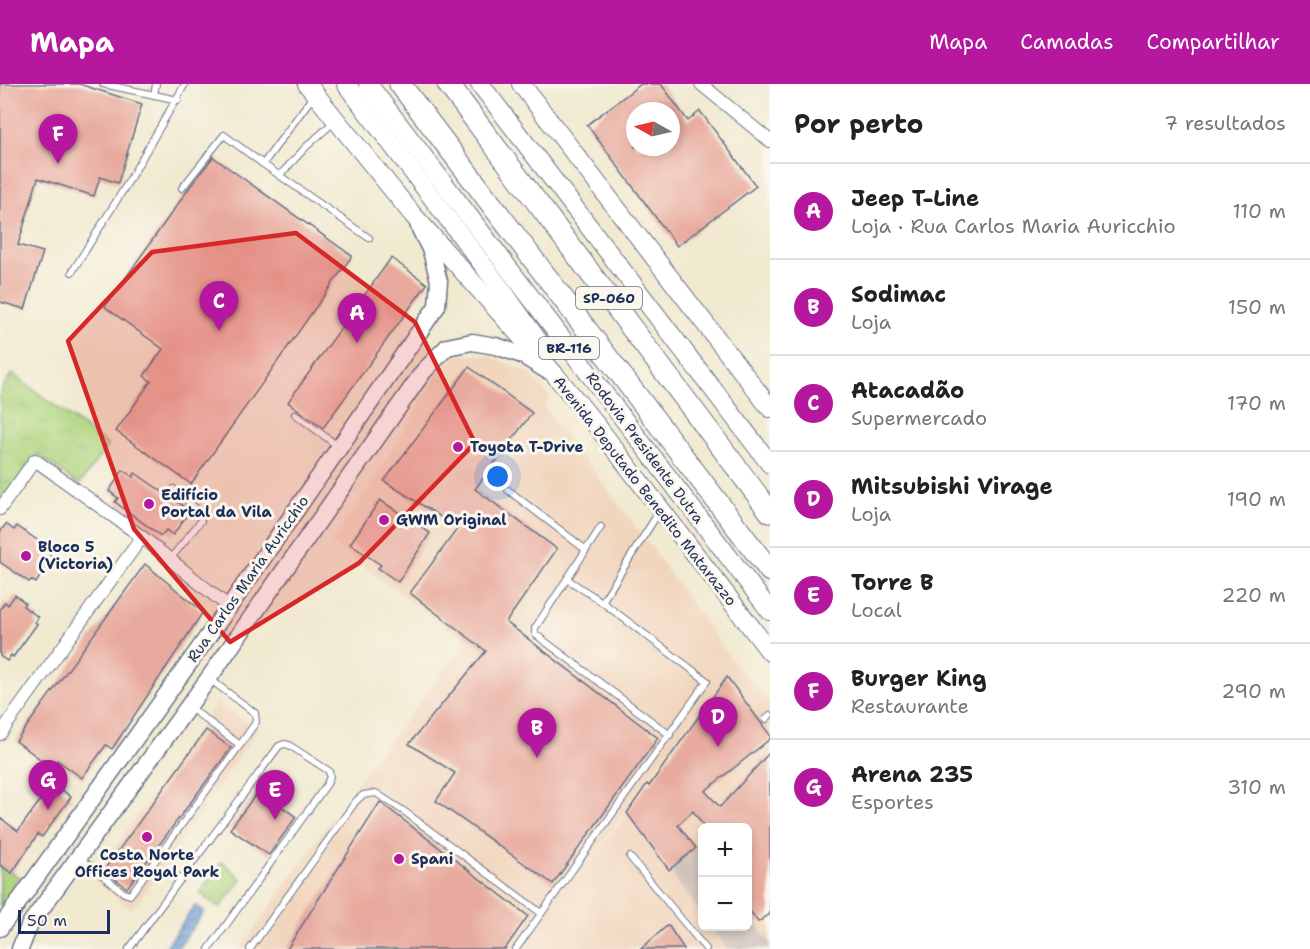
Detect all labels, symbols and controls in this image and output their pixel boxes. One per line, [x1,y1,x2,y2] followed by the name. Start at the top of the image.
[30,23,114,61] text: Mapa
[929,28,987,56] text: Mapa
[1020,28,1114,56] text: Camadas
[1147,28,1280,56] text: Compartilhar
[626,102,680,156] north arrow
[794,106,923,141] text: Por perto
[1164,110,1286,136] text: 7 resultados
[38,115,78,164] pin: F
[851,184,979,213] text: Jeep T-Line
[806,198,821,224] text: A
[1232,198,1286,224] text: 110 m
[851,213,1176,239] text: Loja · Rua Carlos Maria Auricchio
[851,280,946,309] text: Sodimac
[200,282,238,331] pin: C
[576,287,642,309] road number: SP-060
[338,294,376,343] pin: A
[807,294,820,320] text: B
[1228,294,1286,320] text: 150 m
[851,309,891,335] text: Loja
[539,337,599,359] road number: BR-116
[581,368,709,528] street label: Rodovia Presidente Dutra
[549,372,741,610] street label: Avenida Deputado Benedito Matarazzo
[851,376,964,405] text: Atacadão
[807,390,820,416] text: C
[1227,390,1286,416] text: 170 m
[851,405,987,431] text: Supermercado
[470,437,584,457] place label: Toyota T-Drive
[451,440,465,454] marker: Toyota T-Drive
[483,462,512,491] your location
[851,472,1053,501] text: Mitsubishi Virage
[161,485,273,522] place label: Edifício Portal da Vila
[806,486,821,512] text: D
[1227,486,1286,512] text: 190 m
[183,492,313,666] street label: Rua Carlos Maria Auricchio
[142,497,156,511] marker: Edifício Portal da Vila
[851,501,891,527] text: Loja
[396,510,507,530] place label: GWM Original
[377,513,391,527] marker: GWM Original
[38,537,113,574] place label: Bloco 5 (Victoria)
[19,549,33,563] marker: Bloco 5 (Victoria)
[851,568,934,597] text: Torre B
[807,582,820,608] text: E
[1222,582,1286,608] text: 220 m
[851,597,902,623] text: Local
[851,664,986,693] text: Burger King
[808,678,819,704] text: F
[1221,678,1286,704] text: 290 m
[851,693,969,719] text: Restaurante
[698,698,738,747] pin: D
[518,708,556,758] pin: B
[28,760,68,810] pin: G
[851,760,973,789] text: Arena 235
[256,770,294,820] pin: E
[805,774,822,800] text: G
[1227,774,1286,800] text: 310 m
[851,789,934,815] text: Esportes
[698,823,752,931] map controls
[698,823,752,877] button: +
[140,830,154,844] marker: Costa Norte Offices Royal Park
[75,845,219,882] place label: Costa Norte Offices Royal Park
[411,849,453,869] place label: Spani
[392,852,406,866] marker: Spani
[698,877,752,931] button: −
[18,907,110,934] scale bar
[27,910,67,931] text: 50 m

